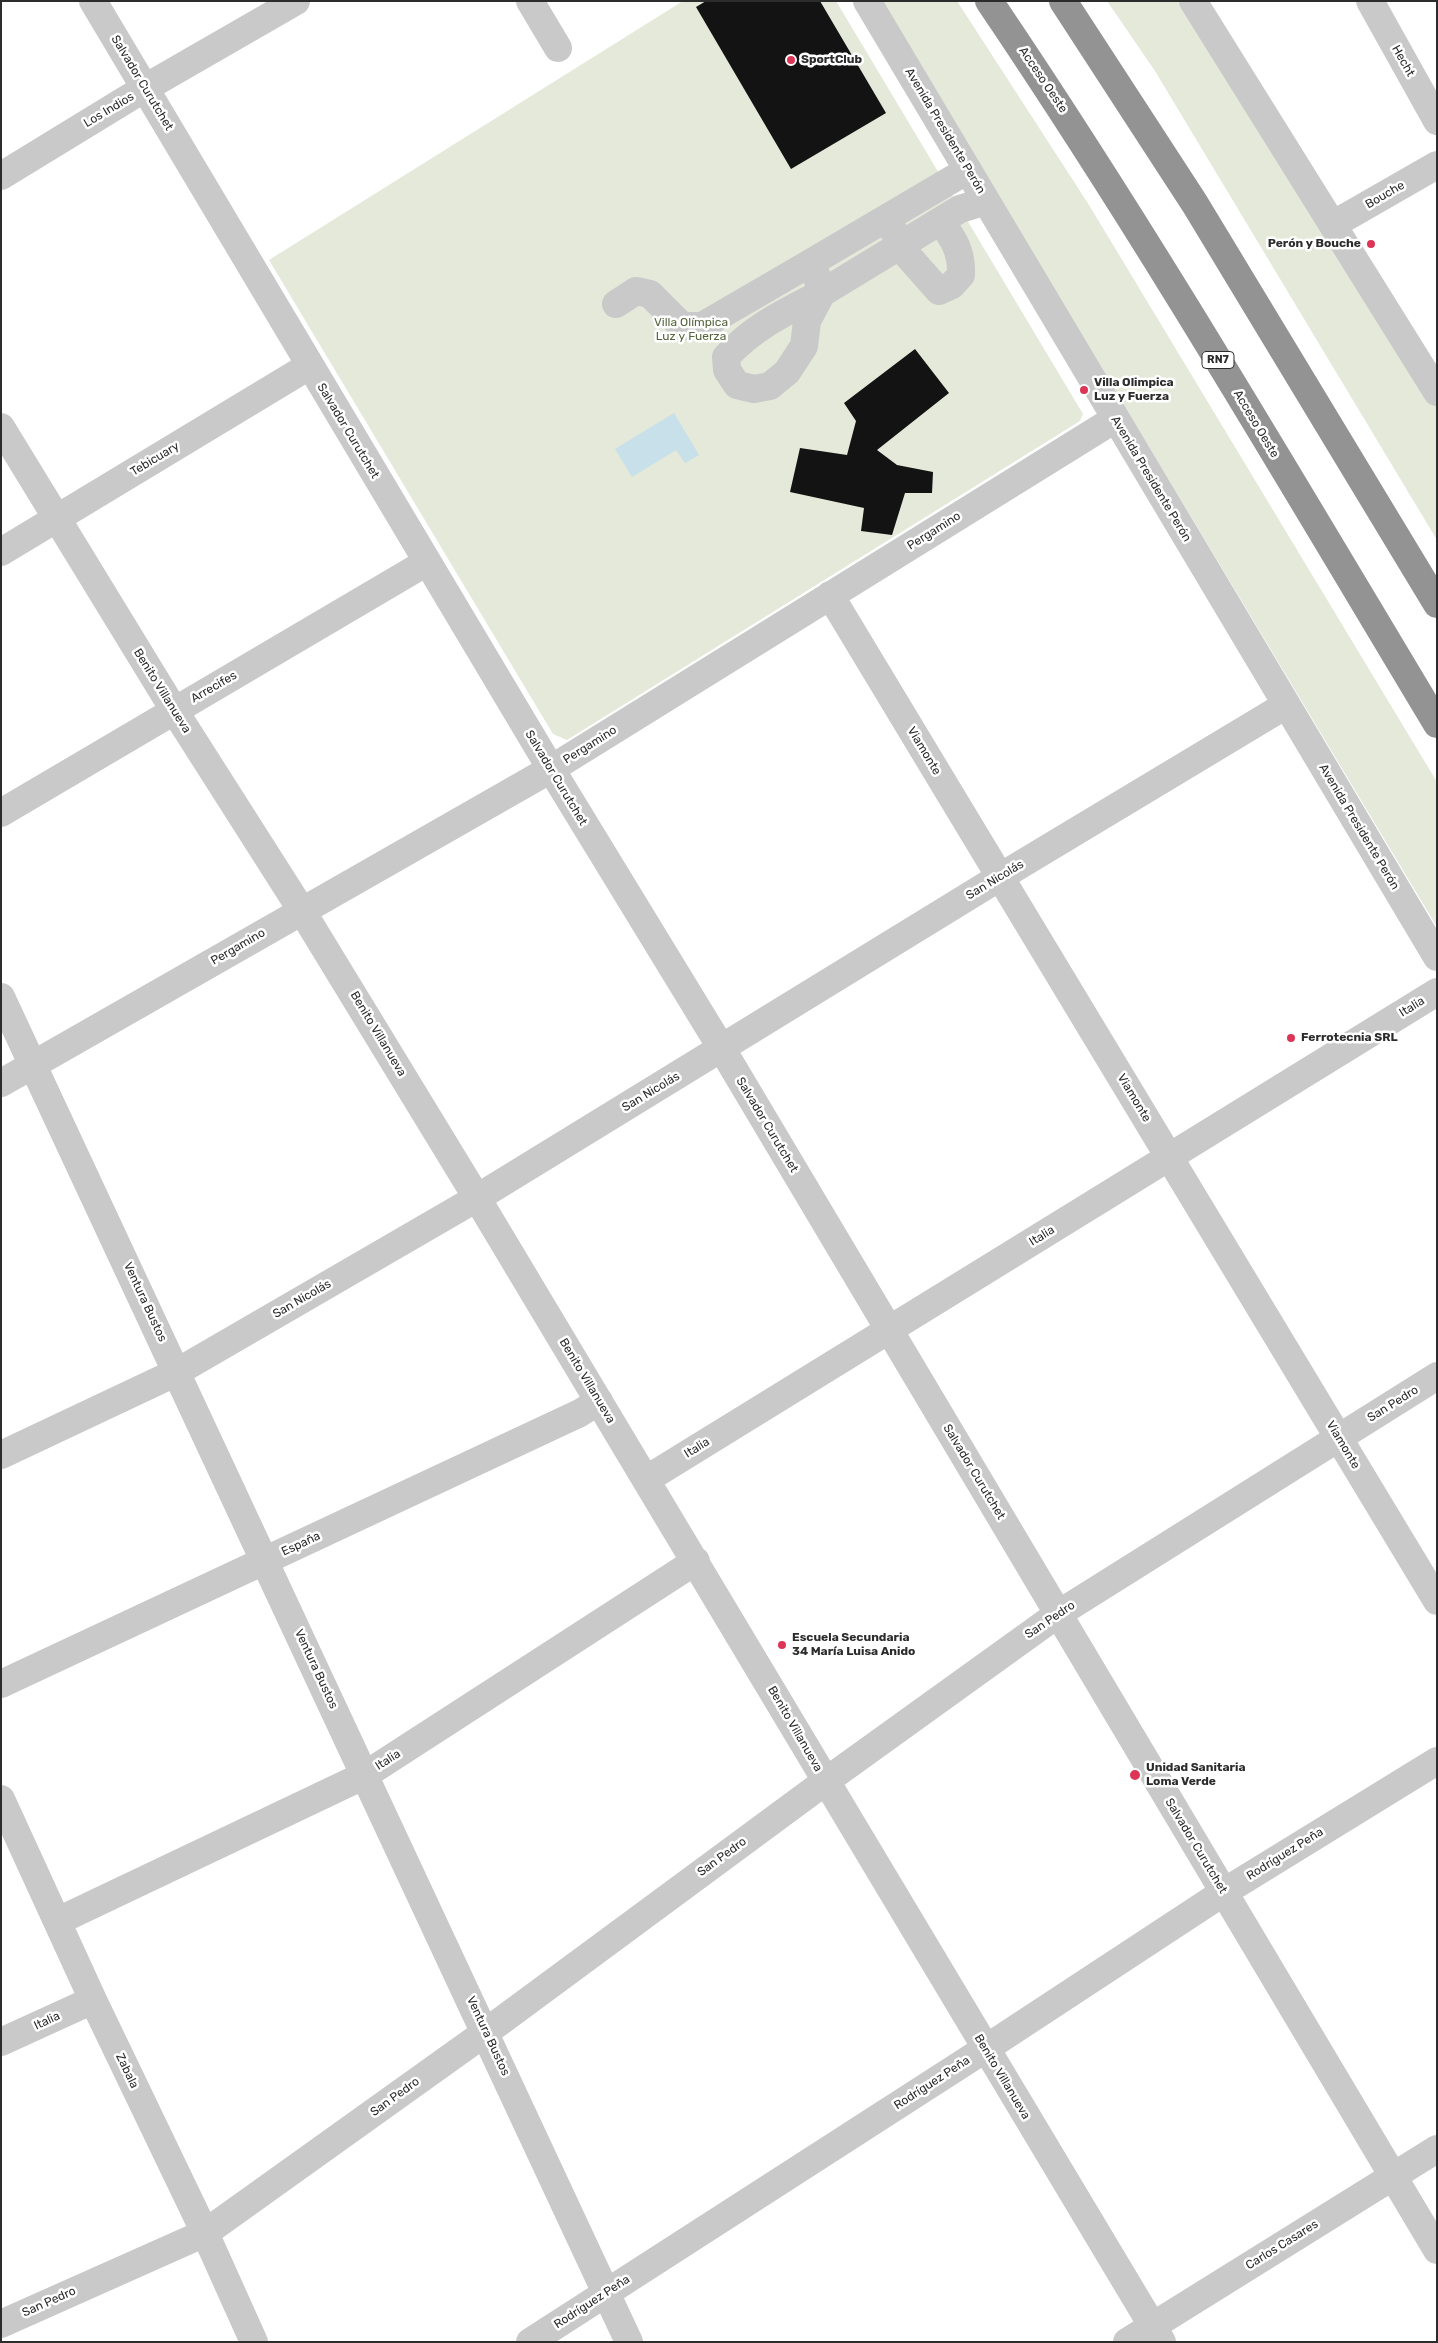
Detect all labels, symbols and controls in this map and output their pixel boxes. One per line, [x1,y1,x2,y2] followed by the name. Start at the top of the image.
[108,33,176,133] street label: Salvador Curutchet
[1389,43,1417,79] street label: Hecht
[1016,44,1070,116] street label: Acceso Oeste
[801,53,862,67] place label: SportClub
[785,54,797,66] marker: SportClub
[902,66,988,196] street label: Avenida Presidente Perón
[81,89,137,131] street label: Los Indios
[1363,178,1407,212] street label: Bouche
[1268,237,1361,251] place label: Perón y Bouche
[1365,238,1377,250] marker: Perón y Bouche
[654,316,728,344] park label: Villa Olímpica Luz y Fuerza
[1202,352,1234,368] road number: RN7
[1094,376,1174,404] place label: Villa Olimpica Luz y Fuerza
[314,381,382,481] street label: Salvador Curutchet
[1078,384,1090,396] marker: Villa Olimpica Luz y Fuerza
[1230,388,1282,460] street label: Acceso Oeste
[1108,414,1194,544] street label: Avenida Presidente Perón
[128,439,182,479] street label: Tebicuary
[905,509,963,553] street label: Pergamino
[130,646,194,736] street label: Benito Villanueva
[188,668,240,706] street label: Arrecifes
[561,723,619,767] street label: Pergamino
[904,724,944,778] street label: Viamonte
[522,728,590,828] street label: Salvador Curutchet
[1316,762,1402,892] street label: Avenida Presidente Perón
[964,857,1026,903] street label: San Nicolás
[208,926,268,968] street label: Pergamino
[347,989,409,1079] street label: Benito Villanueva
[1397,994,1427,1020] street label: Italia
[1301,1031,1398,1045] place label: Ferrotecnia SRL
[1285,1032,1297,1044] marker: Ferrotecnia SRL
[620,1069,682,1115] street label: San Nicolás
[1114,1071,1154,1125] street label: Viamonte
[733,1075,801,1175] street label: Salvador Curutchet
[1027,1223,1057,1249] street label: Italia
[120,1260,170,1344] street label: Ventura Bustos
[270,1277,334,1321] street label: San Nicolás
[556,1336,618,1426] street label: Benito Villanueva
[1365,1383,1421,1425] street label: San Pedro
[1323,1418,1363,1472] street label: Viamonte
[940,1422,1008,1522] street label: Salvador Curutchet
[682,1435,712,1461] street label: Italia
[279,1529,323,1559] street label: España
[1022,1598,1078,1642] street label: San Pedro
[291,1627,341,1711] street label: Ventura Bustos
[792,1631,915,1659] place label: Escuela Secundaria 34 María Luisa Anido
[776,1639,788,1651] marker: Escuela Secundaria 34 María Luisa Anido
[765,1684,825,1774] street label: Benito Villanueva
[373,1747,403,1773] street label: Italia
[1146,1761,1245,1789] place label: Unidad Sanitaria Loma Verde
[1128,1768,1142,1782] marker: Unidad Sanitaria Loma Verde
[1162,1796,1230,1896] street label: Salvador Curutchet
[1244,1825,1326,1883] street label: Rodríguez Peña
[695,1834,749,1880] street label: San Pedro
[463,1994,513,2078] street label: Ventura Bustos
[32,2009,62,2033] street label: Italia
[971,2032,1033,2122] street label: Benito Villanueva
[112,2051,142,2091] street label: Zabala
[891,2053,973,2113] street label: Rodríguez Peña
[368,2074,422,2120] street label: San Pedro
[1243,2217,1321,2273] street label: Carlos Casares
[551,2272,633,2332] street label: Rodríguez Peña
[20,2284,78,2320] street label: San Pedro

